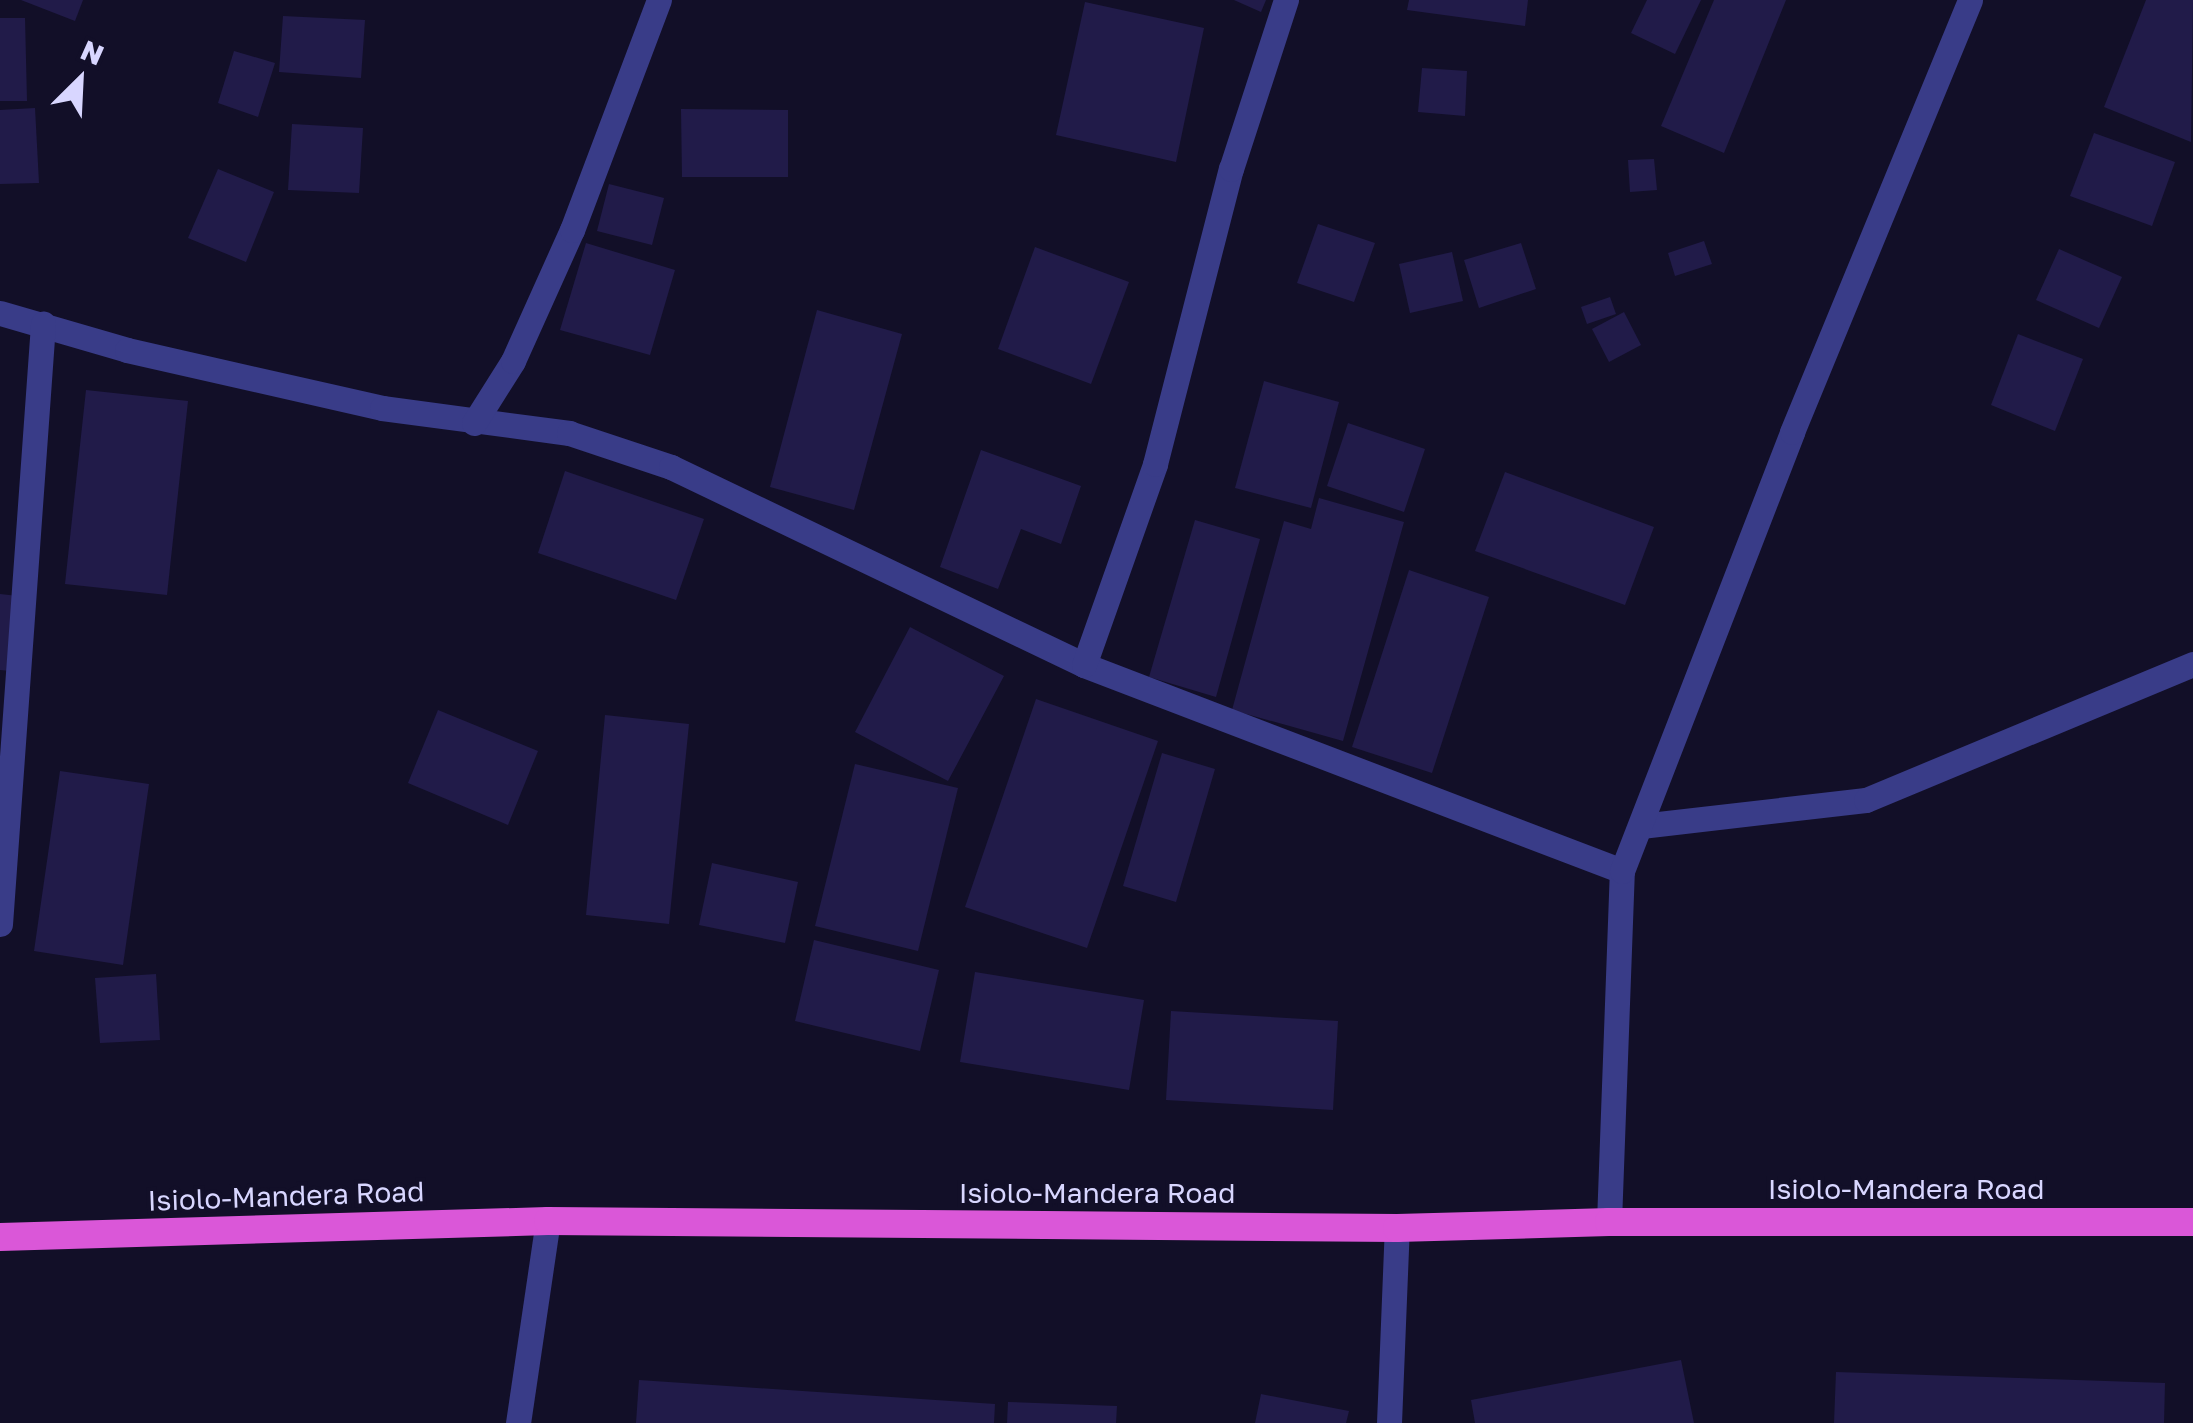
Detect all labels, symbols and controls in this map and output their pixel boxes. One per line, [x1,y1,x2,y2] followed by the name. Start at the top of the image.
[30,30,130,130] north arrow
[76,33,109,72] text: N
[1768,1172,2044,1206] street label: Isiolo-Mandera Road
[147,1174,425,1218] street label: Isiolo-Mandera Road
[959,1176,1235,1210] street label: Isiolo-Mandera Road

